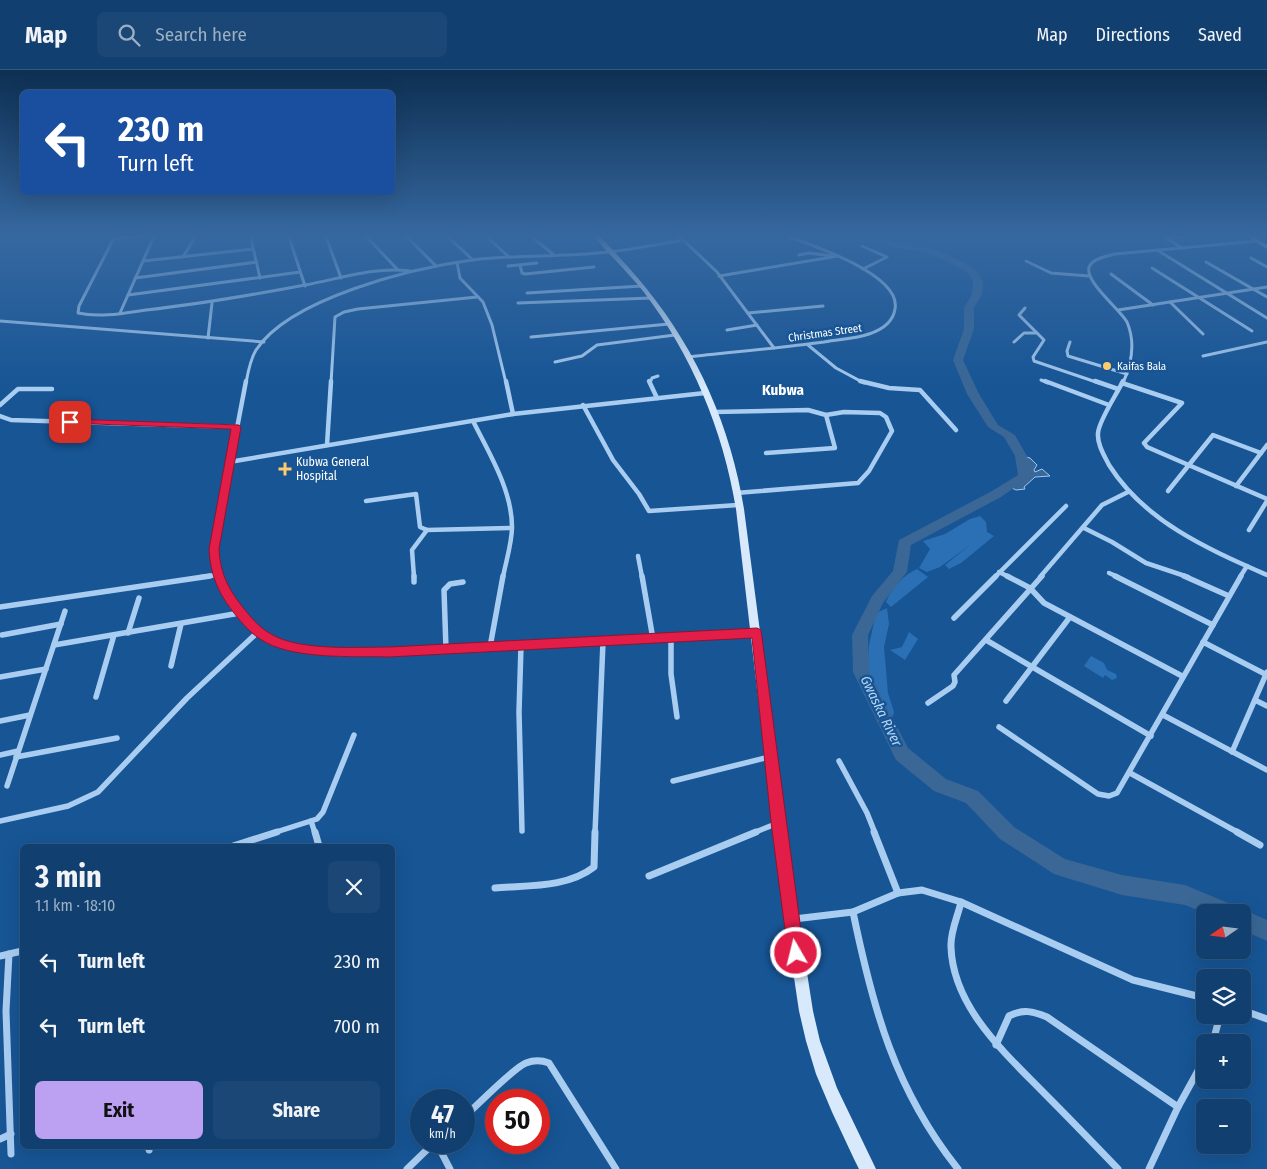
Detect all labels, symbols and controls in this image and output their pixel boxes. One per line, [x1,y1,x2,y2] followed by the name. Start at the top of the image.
[97,12,447,57] search box
[25,21,67,49] text: Map
[115,21,143,49] icon: search
[155,23,247,46] text: Search here
[1036,24,1068,46] text: Map
[1096,24,1170,46] text: Directions
[1198,24,1242,46] text: Saved
[118,108,204,150] text: 230 m
[35,110,100,175] icon: left
[118,150,194,177] text: Turn left
[787,321,863,345] street label: Christmas Street
[1101,360,1113,372] marker: Kaifas Bala
[1117,360,1166,373] place label: Kaifas Bala
[762,381,805,399] district label: Kubwa
[49,401,91,443] pin
[56,408,84,436] icon: arrive
[296,455,369,483] place label: Kubwa General Hospital
[278,462,292,476] marker: Kubwa General Hospital
[857,673,906,750] water label: Gwaska River
[35,859,102,895] text: 3 min
[328,861,380,913] button: close
[35,896,115,915] text: 1.1 km · 18:10
[1196,904,1251,959] north arrow
[1196,904,1251,1154] map controls
[769,926,821,978] position arrow
[35,948,63,976] icon: left
[78,950,145,973] text: Turn left
[334,950,380,973] text: 230 m
[1196,969,1251,1024] button: layers
[35,1013,63,1041] icon: left
[78,1015,145,1038] text: Turn left
[334,1015,380,1038] text: 700 m
[1196,1034,1251,1089] button: +
[35,1081,203,1139] button: Exit
[213,1081,380,1139] button: Share
[485,1089,550,1154] speed limit sign: 50
[1196,1099,1251,1154] button: −
[431,1100,454,1130] text: 47
[429,1127,456,1141] text: km/h

